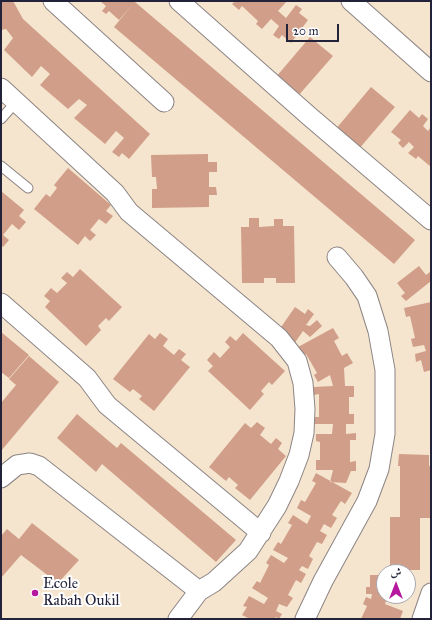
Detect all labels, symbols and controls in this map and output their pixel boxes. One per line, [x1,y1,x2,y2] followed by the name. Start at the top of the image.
[288,16,341,42] scale bar
[293,24,319,38] text: 20 m
[376,564,416,604] north arrow
[391,566,401,579] text: ش
[43,575,120,610] place label: Ecole Rabah Oukil
[30,588,40,598] marker: Ecole Rabah Oukil

